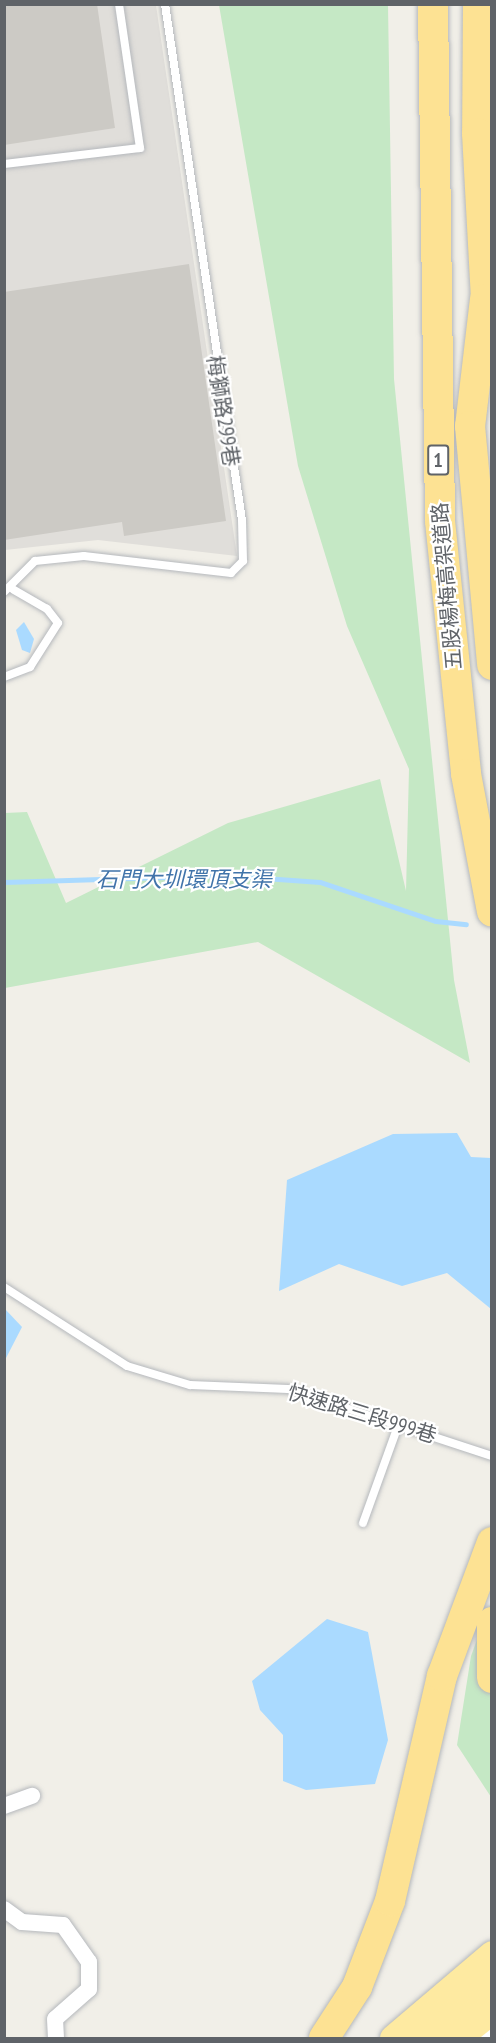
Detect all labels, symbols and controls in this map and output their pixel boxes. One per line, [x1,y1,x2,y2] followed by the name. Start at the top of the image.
[202,354,244,468] street label: 梅獅路299巷
[426,443,450,477] road number: 1
[427,501,467,671] street label: 五股楊梅高架道路
[96,867,272,893] water label: 石門大圳環頂支渠
[285,1379,439,1449] street label: 快速路三段999巷

